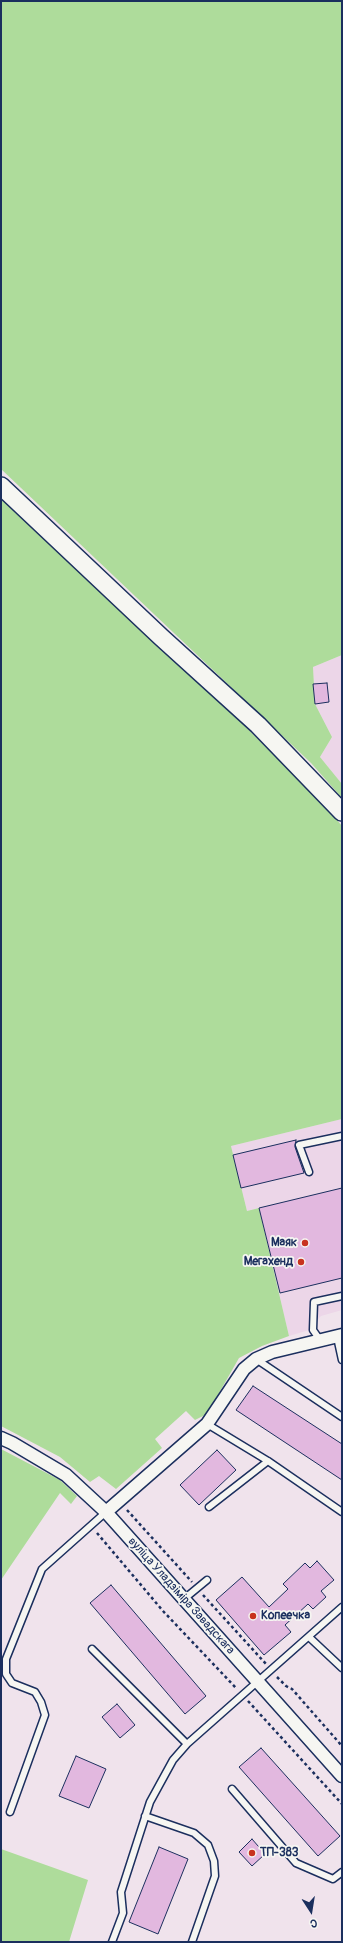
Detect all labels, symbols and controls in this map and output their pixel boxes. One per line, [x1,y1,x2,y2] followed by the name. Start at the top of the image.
[271,1236,297,1250] place label: Маяк
[300,1238,310,1248] marker: Маяк
[244,1255,293,1269] place label: Мегахенд
[296,1257,306,1267] marker: Мегахенд
[125,1535,237,1657] street label: вуліца Уладзіміра Завадскага
[261,1609,310,1623] place label: Копеечка
[248,1611,258,1621] marker: Копеечка
[260,1846,298,1860] place label: ТП-383
[247,1848,257,1858] marker: ТП-383
[291,1891,331,1931] north arrow
[309,1916,318,1930] text: С

